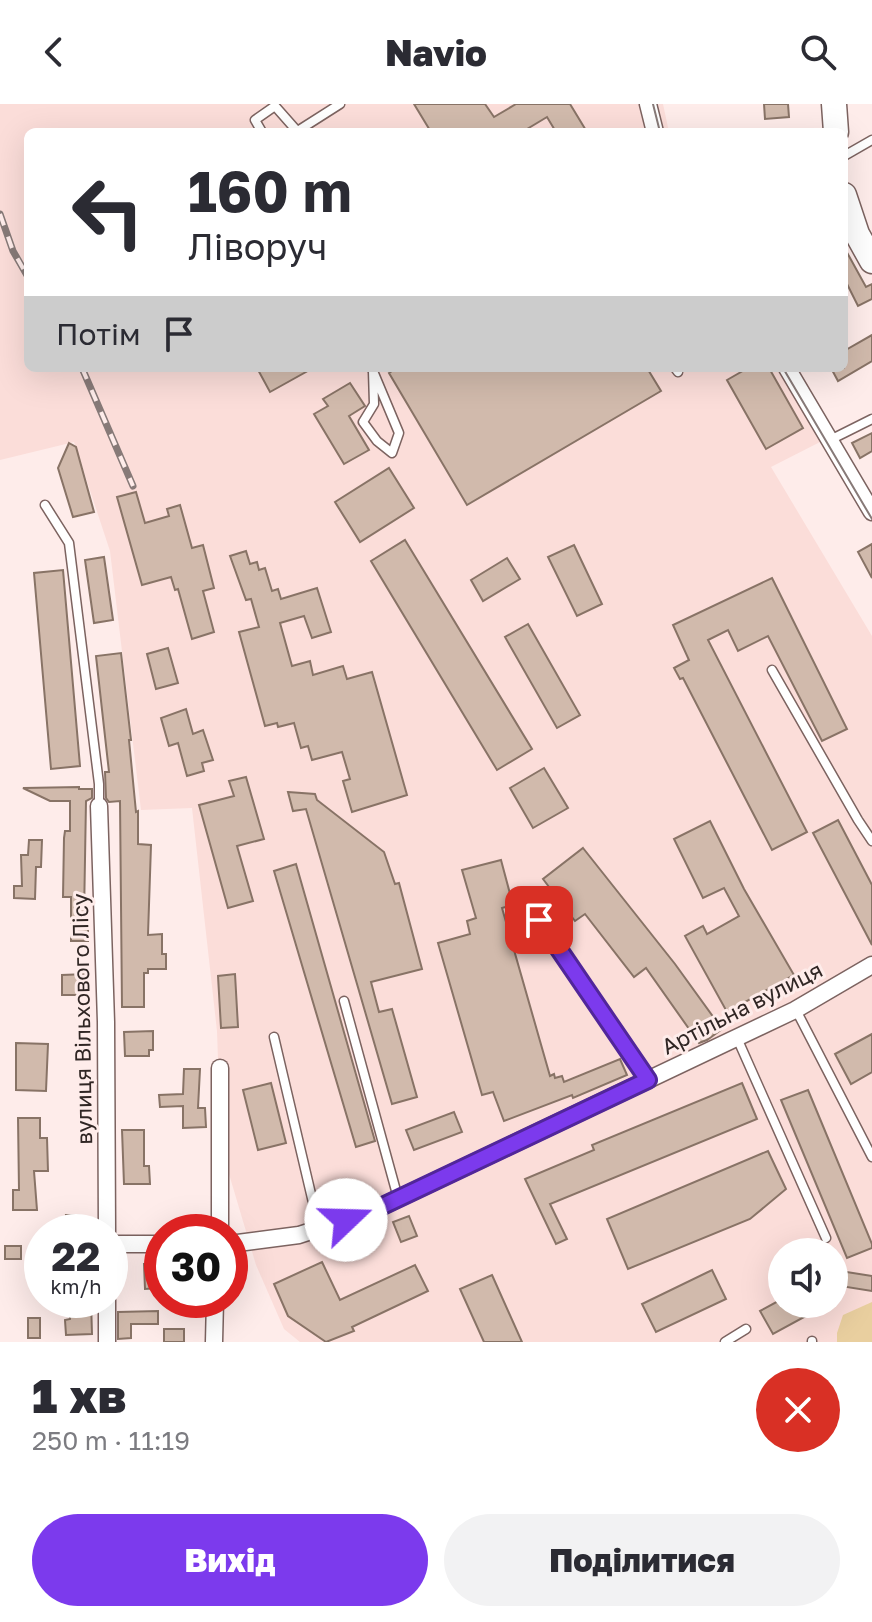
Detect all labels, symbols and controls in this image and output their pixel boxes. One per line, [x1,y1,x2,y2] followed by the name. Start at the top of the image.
[32,30,76,74] icon: back
[796,30,840,74] icon: search
[385,31,487,74] text: Navio
[188,157,352,224] text: 160 m
[56,160,160,264] icon: left
[188,225,327,268] text: Ліворуч
[157,312,201,356] icon: arrive
[56,316,141,352] text: Потім
[505,886,573,954] pin
[66,893,97,1145] street label: вулиця Вільхового Лісу
[517,898,561,942] icon: arrive
[657,955,827,1060] street label: Артільна вулиця
[304,1178,388,1262] position arrow
[144,1214,248,1318] speed limit sign: 30
[52,1232,100,1280] text: 22
[768,1238,848,1318] map controls
[768,1238,848,1318] button: sound
[51,1274,101,1298] text: km/h
[32,1366,126,1424] text: 1 хв
[756,1368,840,1452] button: close
[32,1425,190,1456] text: 250 m · 11:19
[32,1514,428,1606] button: Вихід
[444,1514,840,1606] button: Поділитися

